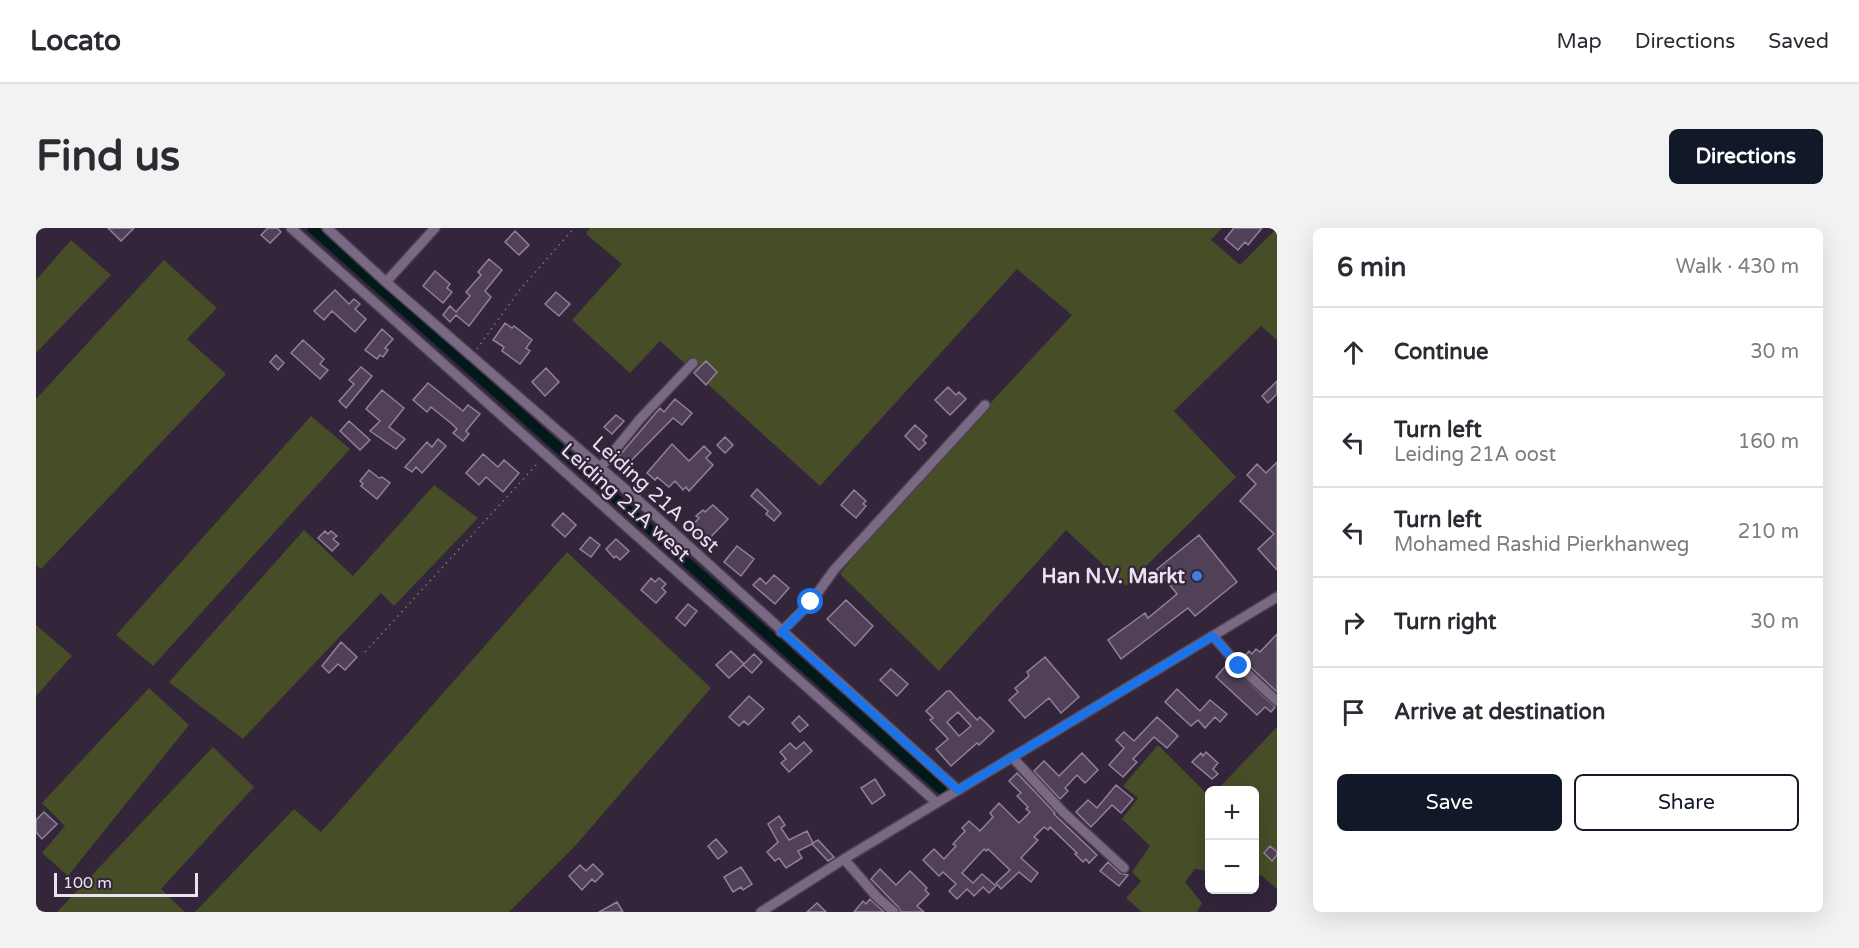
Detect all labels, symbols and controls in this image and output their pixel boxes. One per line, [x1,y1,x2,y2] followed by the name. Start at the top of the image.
[30,24,121,58] text: Locato
[1556,29,1602,54] text: Map
[1635,29,1735,54] text: Directions
[1768,29,1829,54] text: Saved
[1669,129,1823,184] button: Directions
[36,131,180,182] text: Find us
[1337,252,1406,283] text: 6 min
[1676,255,1799,279] text: Walk · 430 m
[1337,336,1370,369] icon: ahead
[1394,339,1489,365] text: Continue
[1750,340,1799,364] text: 30 m
[1394,417,1482,443] text: Turn left
[1337,426,1370,459] icon: left
[1738,430,1799,454] text: 160 m
[587,432,724,558] street label: Leiding 21A oost
[556,439,695,567] street label: Leiding 21A west
[1394,443,1556,467] text: Leiding 21A oost
[1394,507,1482,533] text: Turn left
[1337,516,1370,549] icon: left
[1738,520,1799,544] text: 210 m
[1394,533,1689,557] text: Mohamed Rashid Pierkhanweg
[1042,565,1185,589] place label: Han N.V. Markt
[1190,569,1204,583] marker: Han N.V. Markt
[797,588,823,614] route start
[1337,606,1370,639] icon: right
[1394,609,1496,635] text: Turn right
[1750,610,1799,634] text: 30 m
[1225,652,1251,678] route end
[1337,696,1370,729] icon: arrive
[1394,699,1605,725] text: Arrive at destination
[1337,774,1562,831] button: Save
[1574,774,1799,831] button: Share
[1205,786,1259,894] map controls
[1205,786,1259,840] button: +
[1205,840,1259,894] button: −
[54,870,198,898] scale bar
[63,873,112,893] text: 100 m

